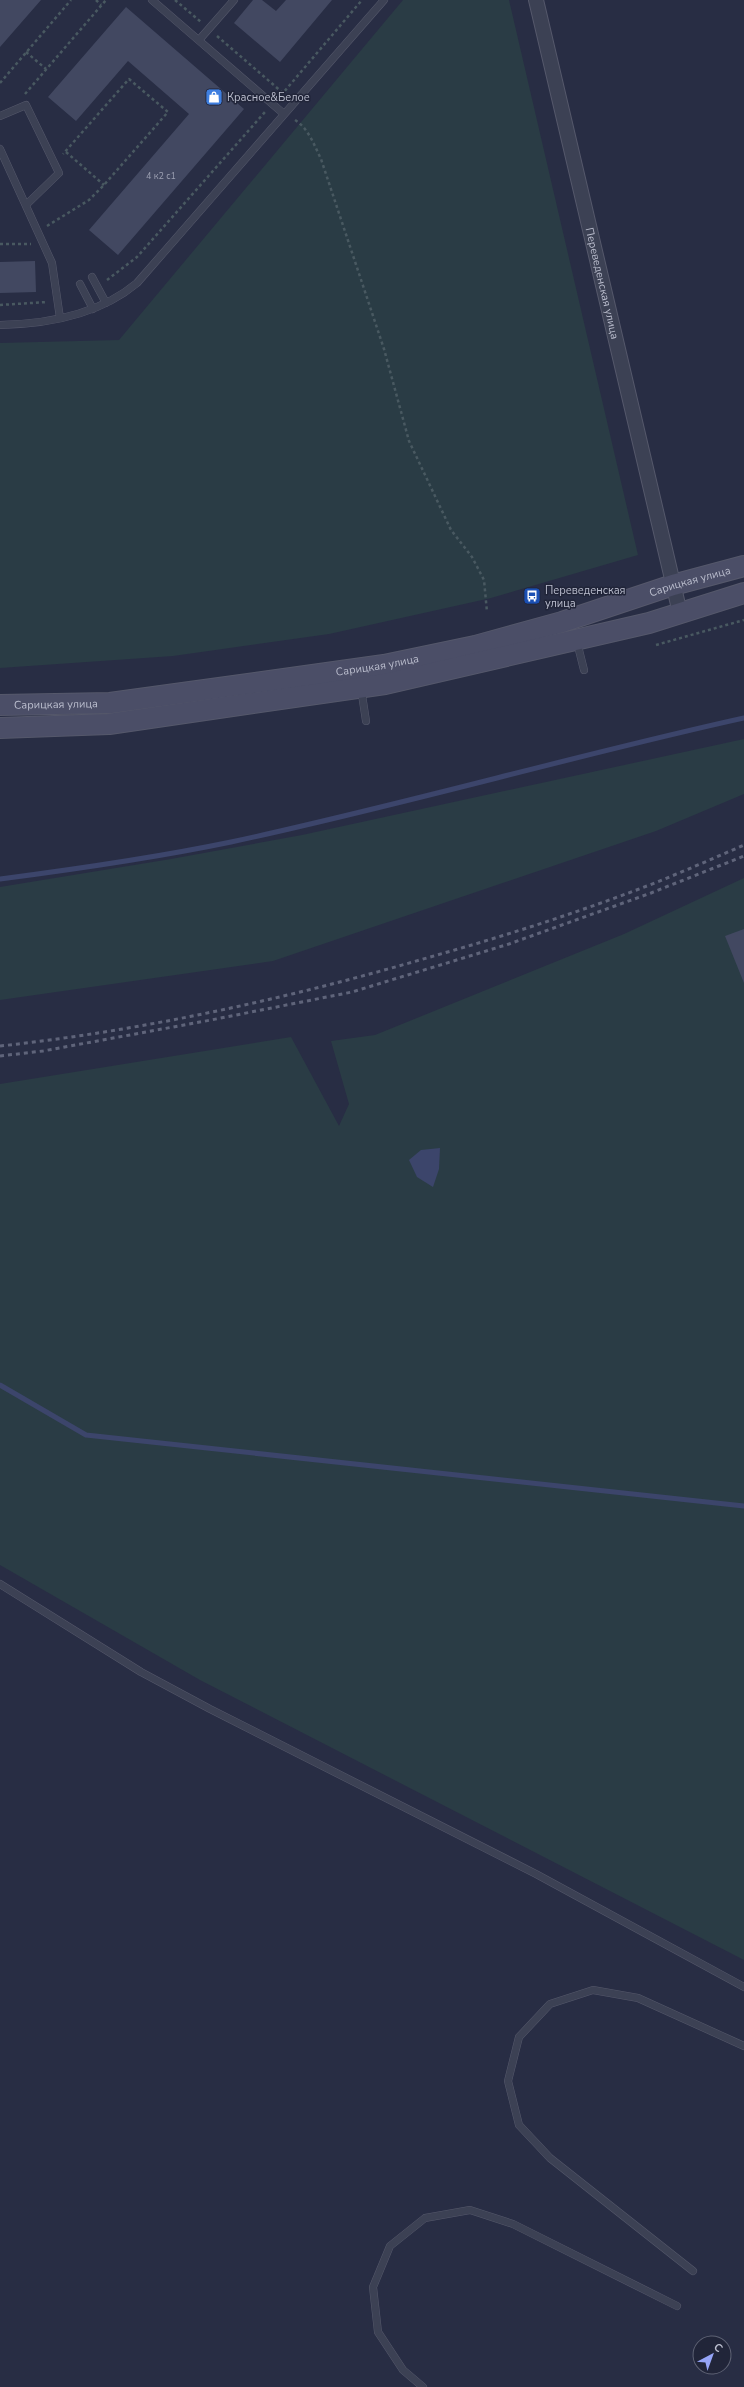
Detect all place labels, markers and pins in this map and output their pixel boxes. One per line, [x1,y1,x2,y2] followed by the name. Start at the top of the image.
[204,87,224,107] shop icon: Красное&Белое
[227,90,310,105] place label: Красное&Белое
[545,583,626,611] place label: Переведенская улица
[522,586,542,606] bus stop icon: Переведенская улица

